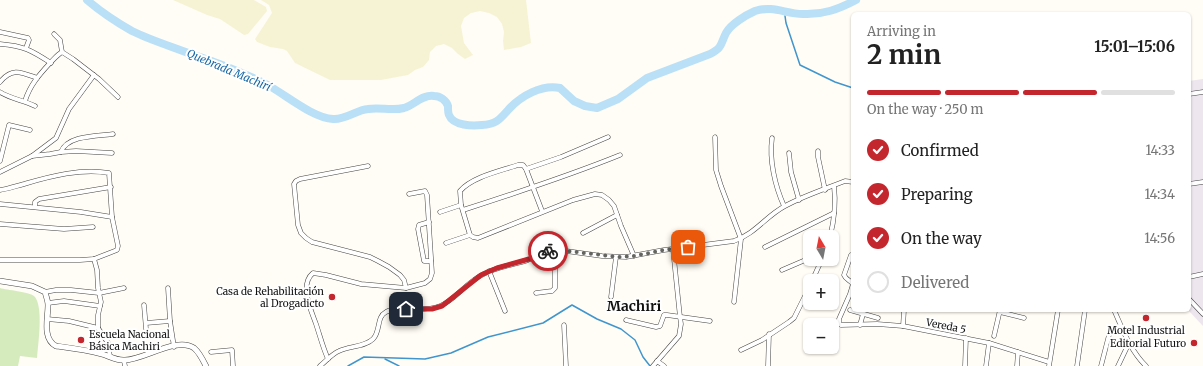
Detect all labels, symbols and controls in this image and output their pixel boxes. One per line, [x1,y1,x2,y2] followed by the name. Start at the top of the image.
[867,23,936,40] text: Arriving in
[1094,37,1175,56] text: 15:01–15:06
[867,38,941,71] text: 2 min
[185,46,275,95] water label: Quebrada Machirí
[867,101,984,118] text: On the way · 250 m
[867,139,889,161] icon: check
[901,141,979,160] text: Confirmed
[1145,142,1175,159] text: 14:33
[867,183,889,205] icon: check
[901,185,973,204] text: Preparing
[1144,186,1175,203] text: 14:34
[867,227,889,249] icon: check
[901,229,982,248] text: On the way
[671,230,705,264] pin
[803,230,839,266] north arrow
[803,230,839,354] map controls
[1144,230,1175,247] text: 14:56
[528,231,568,271] courier
[677,236,699,258] icon: bag
[537,240,559,262] icon: bike
[901,273,969,292] text: Delivered
[803,274,839,310] button: +
[216,285,324,310] place label: Casa de Rehabilitación al Drogadicto
[327,292,337,302] marker: Casa de Rehabilitación al Drogadicto
[389,292,423,326] pin
[607,297,661,315] district label: Machiri
[395,298,417,320] icon: home
[1141,313,1151,323] marker: Motel Industrial
[924,316,967,336] street label: Vereda 5
[803,318,839,354] button: −
[1107,324,1185,337] place label: Motel Industrial
[89,328,170,353] place label: Escuela Nacional Básica Machiri
[76,335,86,345] marker: Escuela Nacional Básica Machiri
[1110,337,1186,350] place label: Editorial Futuro
[1189,338,1199,348] marker: Editorial Futuro

